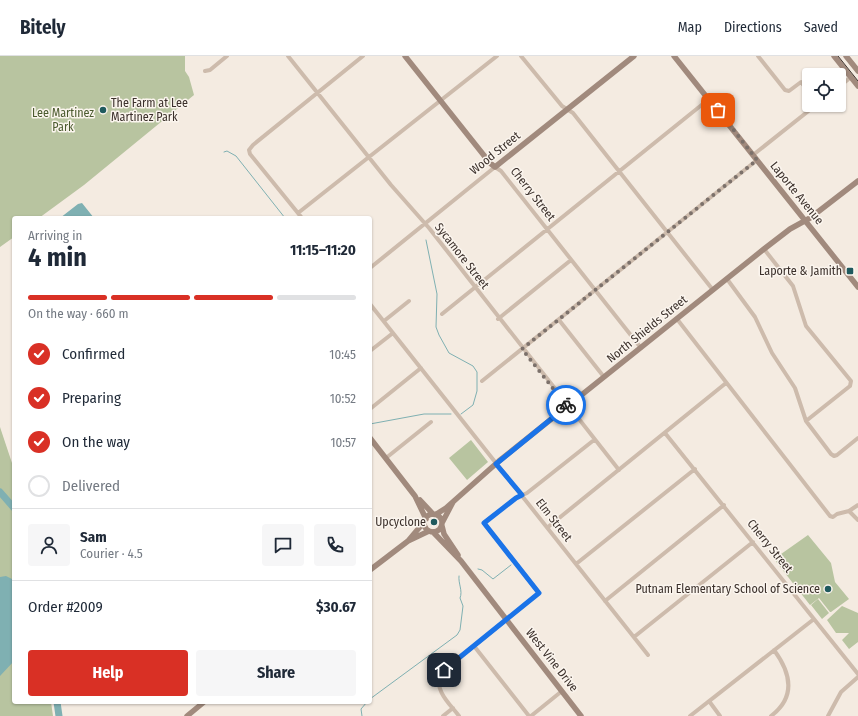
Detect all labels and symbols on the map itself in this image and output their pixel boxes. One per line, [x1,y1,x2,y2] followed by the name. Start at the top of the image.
[701,93,735,127] pin
[111,96,188,124] place label: The Farm at Lee Martinez Park
[98,105,108,115] marker: The Farm at Lee Martinez Park
[32,106,94,134] park label: Lee Martinez Park
[467,129,523,177] street label: Wood Street
[767,159,827,227] street label: Laporte Avenue
[508,164,558,224] street label: Cherry Street
[432,220,492,292] street label: Sycamore Street
[759,264,842,278] place label: Laporte & Jamith
[845,266,855,276] marker: Laporte & Jamith
[604,292,690,366] street label: North Shields Street
[546,385,586,425] courier
[533,496,575,544] street label: Elm Street
[375,515,426,529] place label: Upcyclone
[429,517,439,527] marker: Upcyclone
[744,517,796,575] street label: Cherry Street
[635,582,820,596] place label: Putnam Elementary School of Science
[823,584,833,594] marker: Putnam Elementary School of Science
[523,626,581,694] street label: West Vine Drive
[427,653,461,687] pin

